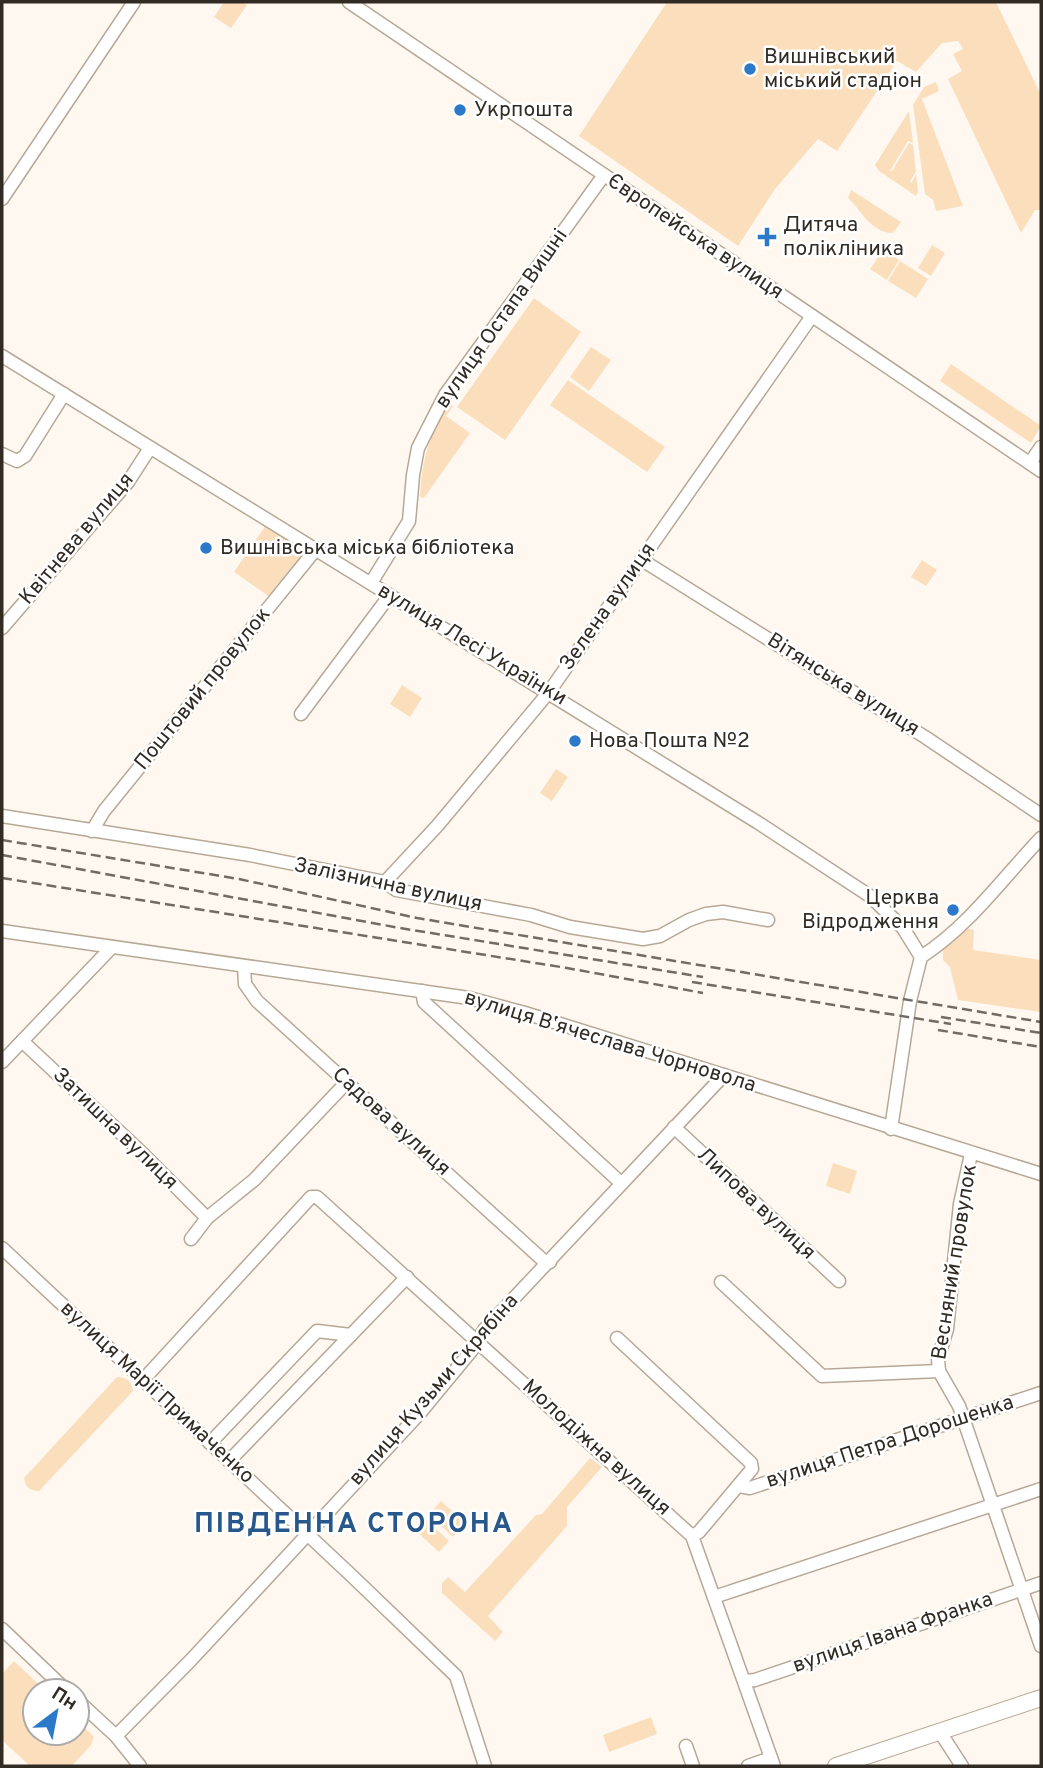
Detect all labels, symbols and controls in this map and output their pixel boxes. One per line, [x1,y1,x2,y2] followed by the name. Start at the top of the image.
[764,44,922,95] place label: Вишнівський міський стадіон
[742,61,758,77] marker: Вишнівський міський стадіон
[474,97,573,124] place label: Укрпошта
[452,102,468,118] marker: Укрпошта
[602,168,788,306] street label: Європейська вулиця
[783,212,904,263] place label: Дитяча полікліника
[430,224,574,414] street label: вулиця Остапа Вишні
[757,227,777,247] marker: Дитяча полікліника
[14,467,140,611] street label: Квітнева вулиця
[220,535,514,562] place label: Вишнівська міська бібліотека
[554,538,662,676] street label: Зелена вулиця
[198,540,214,556] marker: Вишнівська міська бібліотека
[372,578,572,712] street label: вулиця Лесі Українки
[129,602,277,776] street label: Поштовий провулок
[762,627,924,743] street label: Вітянська вулиця
[589,728,750,755] place label: Нова Пошта №2
[567,733,583,749] marker: Нова Пошта №2
[291,852,485,918] street label: Залізнична вулиця
[802,885,939,936] place label: Церква Відродження
[945,902,961,918] marker: Церква Відродження
[461,985,759,1099] street label: вулиця Вʼячеслава Чорновола
[46,1062,184,1196] street label: Затишна вулиця
[326,1062,456,1182] street label: Садова вулиця
[691,1142,821,1266] street label: Липова вулиця
[926,1162,984,1362] street label: Весняний провулок
[343,1289,525,1491] street label: вулиця Кузьми Скрябіна
[54,1296,260,1490] street label: вулиця Марії Примаченко
[516,1374,676,1522] street label: Молодіжна вулиця
[763,1389,1017,1495] street label: вулиця Петра Дорошенка
[194,1507,514,1543] district label: ПІВДЕННА СТОРОНА
[789,1586,997,1680] street label: вулиця Івана Франка
[21,1677,91,1747] north arrow
[47,1682,81,1716] text: Пн

